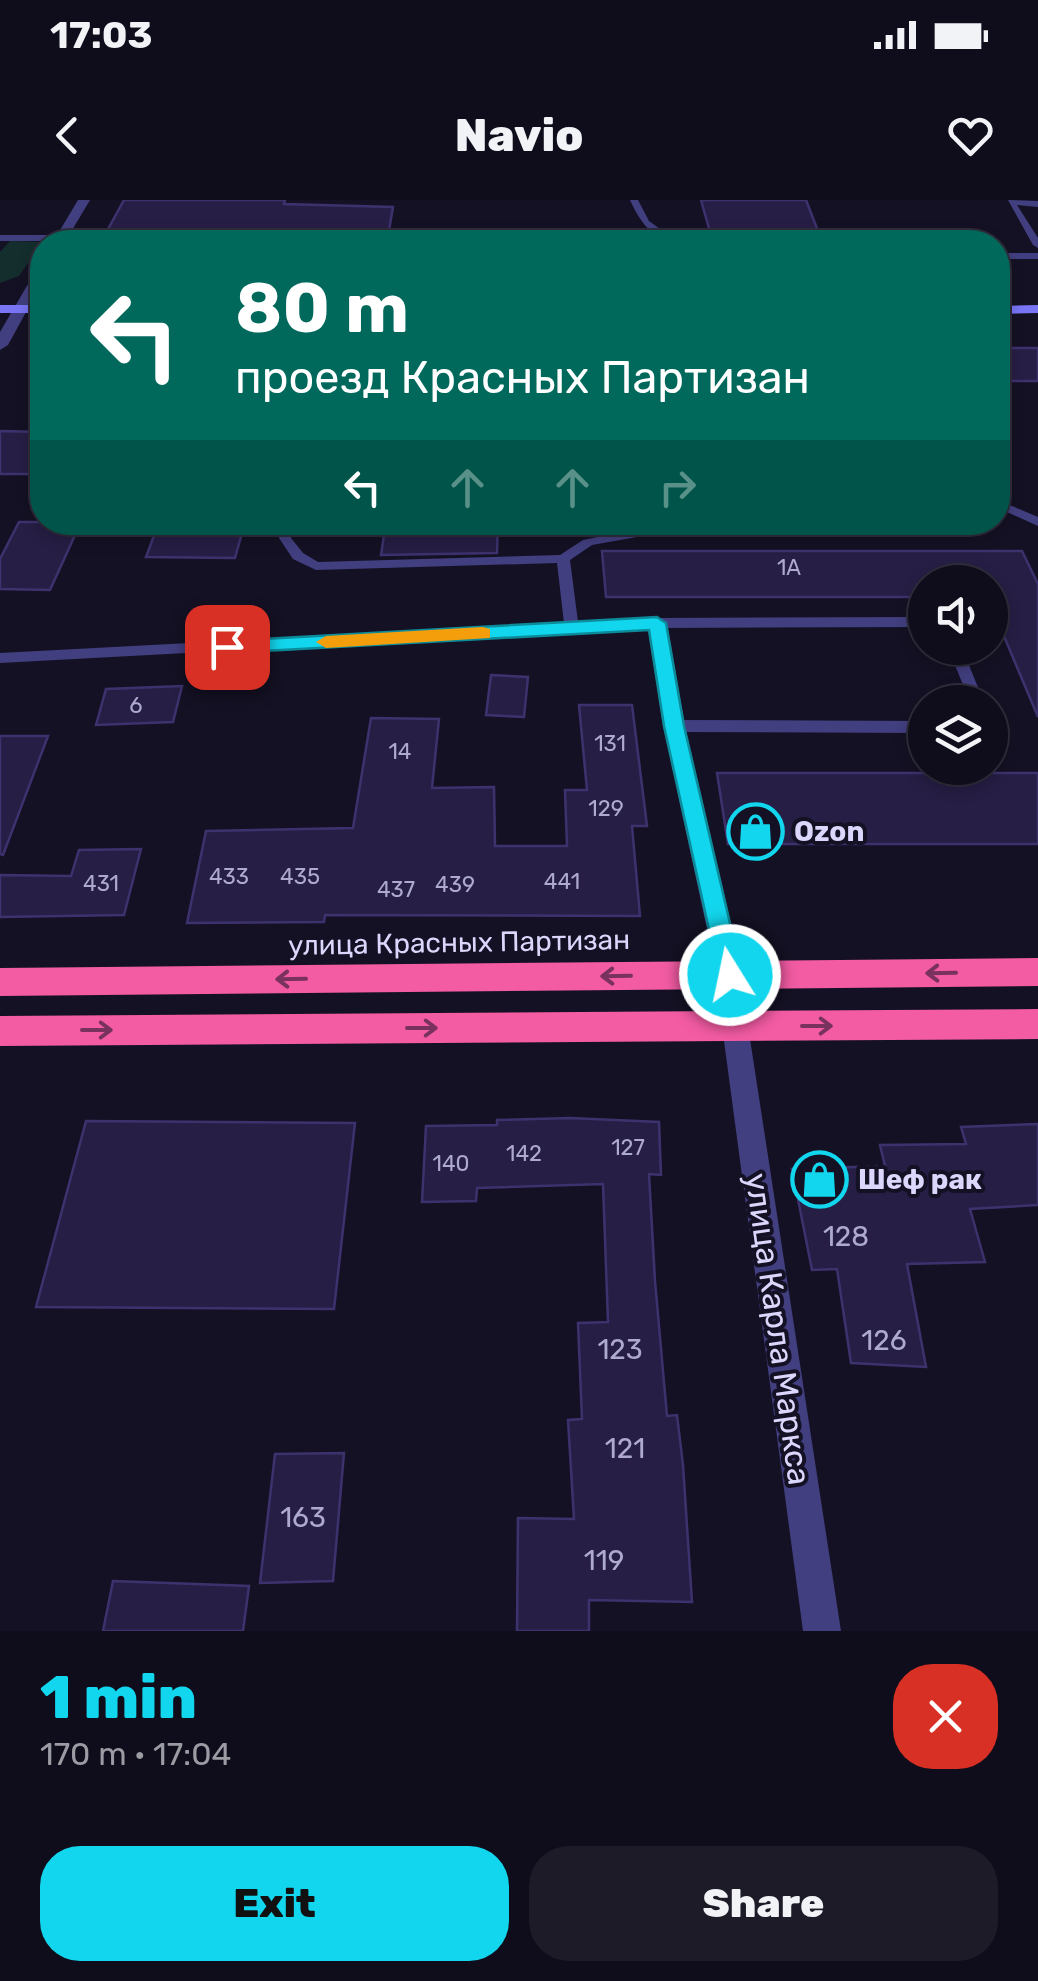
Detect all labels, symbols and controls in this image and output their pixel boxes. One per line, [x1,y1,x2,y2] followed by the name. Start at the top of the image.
[50,12,153,58] text: 17:03
[40,108,95,163] icon: back
[943,108,998,163] icon: heart
[455,109,583,162] text: Navio
[235,267,409,350] text: 80 m
[70,270,200,400] icon: left
[235,351,810,404] text: проезд Красных Партизан
[335,460,390,515] icon: left
[440,460,495,515] icon: ahead
[545,460,600,515] icon: ahead
[650,460,705,515] icon: right
[777,554,801,581] house number: 1А
[908,565,1008,785] map controls
[908,565,1008,665] button: sound
[185,605,270,690] pin
[200,620,255,675] icon: arrive
[908,685,1008,785] button: layers
[129,692,143,719] house number: 6
[594,730,626,757] house number: 131
[388,738,412,765] house number: 14
[588,795,624,822] house number: 129
[725,801,785,861] shop icon: Ozon
[794,815,864,848] place label: Ozon
[209,863,249,890] house number: 433
[280,863,320,890] house number: 435
[544,868,580,895] house number: 441
[83,870,119,897] house number: 431
[435,871,475,898] house number: 439
[377,876,415,903] house number: 437
[288,923,630,962] street label: улица Красных Партизан
[678,923,782,1027] position arrow
[925,964,958,982] one-way arrow
[600,966,632,986] one-way arrow
[275,970,308,988] one-way arrow
[800,1016,833,1036] one-way arrow
[406,1018,438,1038] one-way arrow
[80,1020,113,1040] one-way arrow
[611,1134,645,1161] house number: 127
[506,1140,542,1167] house number: 142
[789,1149,849,1209] shop icon: Шеф рак
[432,1150,470,1177] house number: 140
[858,1163,982,1196] place label: Шеф рак
[737,1171,819,1487] street label: улица Карла Маркса
[823,1220,869,1253] house number: 128
[861,1324,907,1357] house number: 126
[597,1333,643,1366] house number: 123
[605,1432,645,1465] house number: 121
[280,1501,326,1534] house number: 163
[584,1544,624,1577] house number: 119
[40,1662,197,1733] text: 1 min
[893,1664,998,1769] button: close
[40,1735,231,1773] text: 170 m · 17:04
[40,1846,509,1961] button: Exit
[529,1846,998,1961] button: Share

